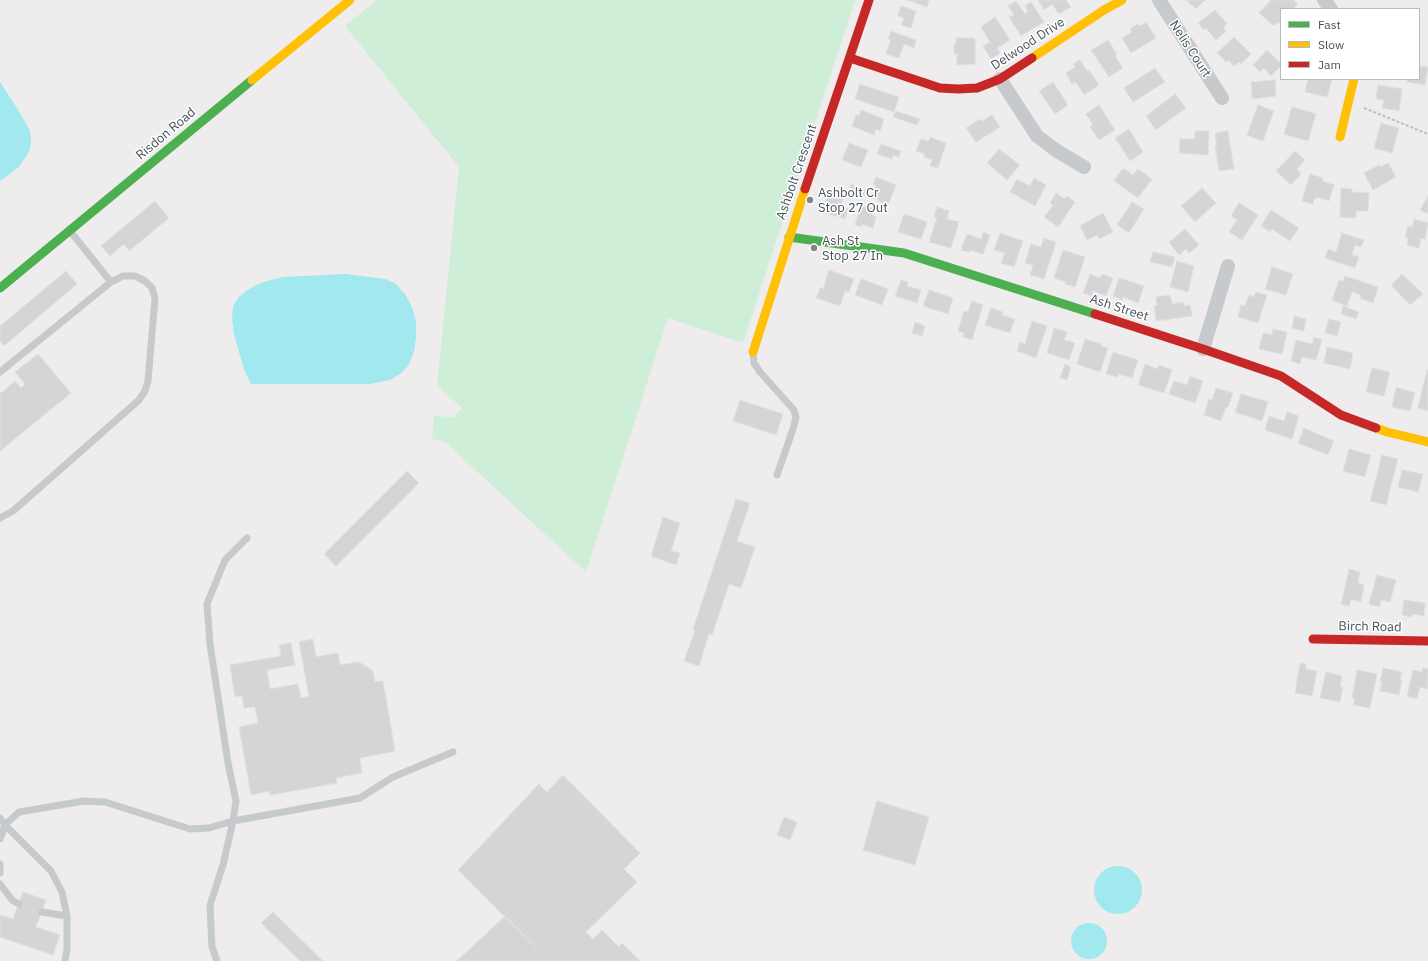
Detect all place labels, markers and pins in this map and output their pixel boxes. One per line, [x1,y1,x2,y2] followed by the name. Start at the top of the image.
[818,185,888,216] place label: Ashbolt Cr Stop 27 Out
[805,195,815,205] marker: Ashbolt Cr Stop 27 Out
[822,233,883,264] place label: Ash St Stop 27 In
[809,243,819,253] marker: Ash St Stop 27 In

